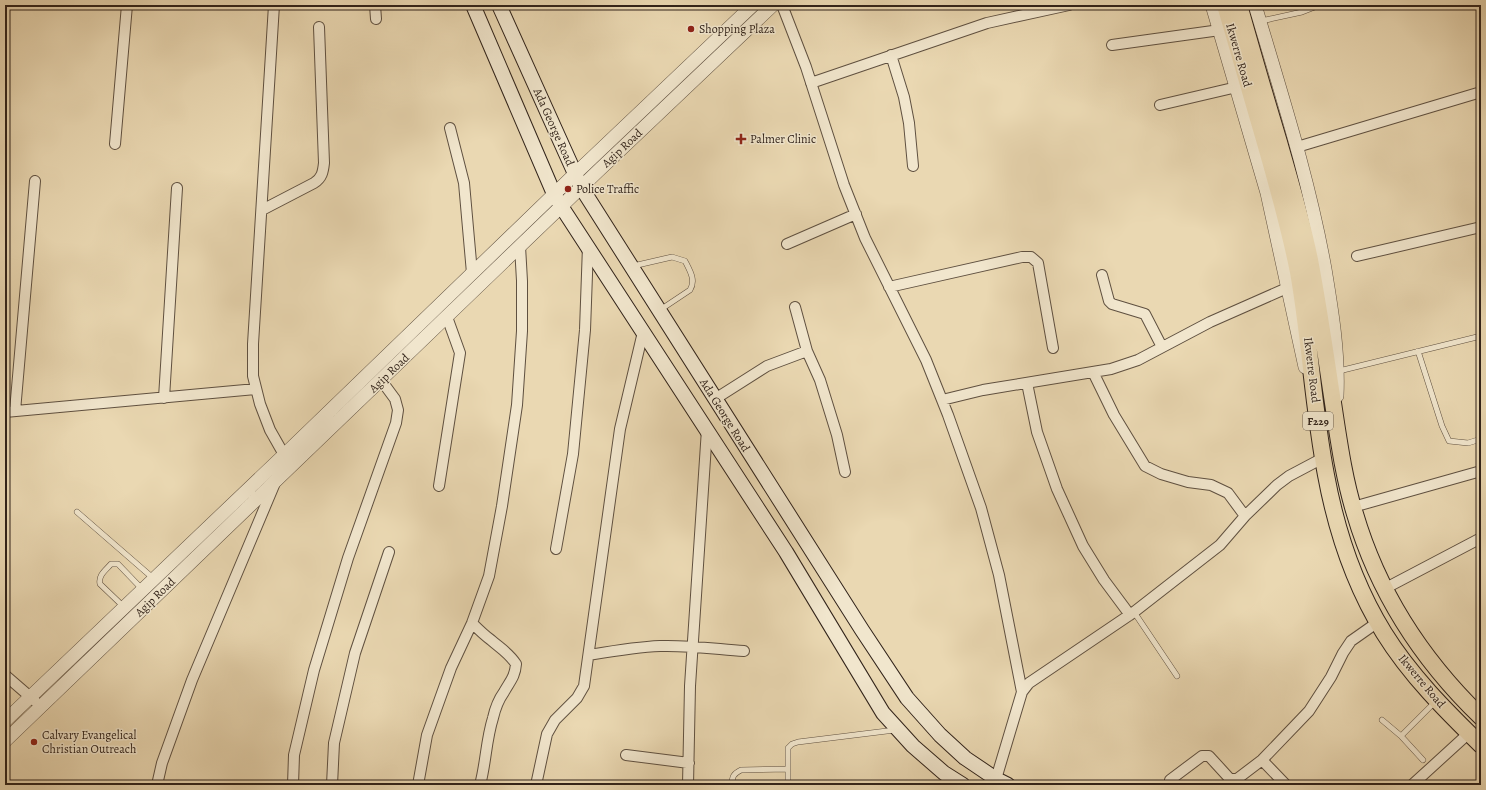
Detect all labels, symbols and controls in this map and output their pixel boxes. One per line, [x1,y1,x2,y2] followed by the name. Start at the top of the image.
[699,21,775,37] place label: Shopping Plaza
[1222,21,1256,89] street label: Ikwerre Road
[686,24,696,34] marker: Shopping Plaza
[529,85,579,169] street label: Ada George Road
[597,125,646,172] street label: Agip Road
[750,131,816,147] place label: Palmer Clinic
[735,133,747,145] marker: Palmer Clinic
[576,181,639,197] place label: Police Traffic
[563,184,573,194] marker: Police Traffic
[1300,336,1324,404] street label: Ikwerre Road
[365,349,413,397] street label: Agip Road
[696,374,754,455] street label: Ada George Road
[1303,412,1333,430] road number: F229
[131,573,179,621] street label: Agip Road
[1395,651,1450,712] street label: Ikwerre Road
[42,727,137,757] place label: Calvary Evangelical Christian Outreach
[29,737,39,747] marker: Calvary Evangelical Christian Outreach

